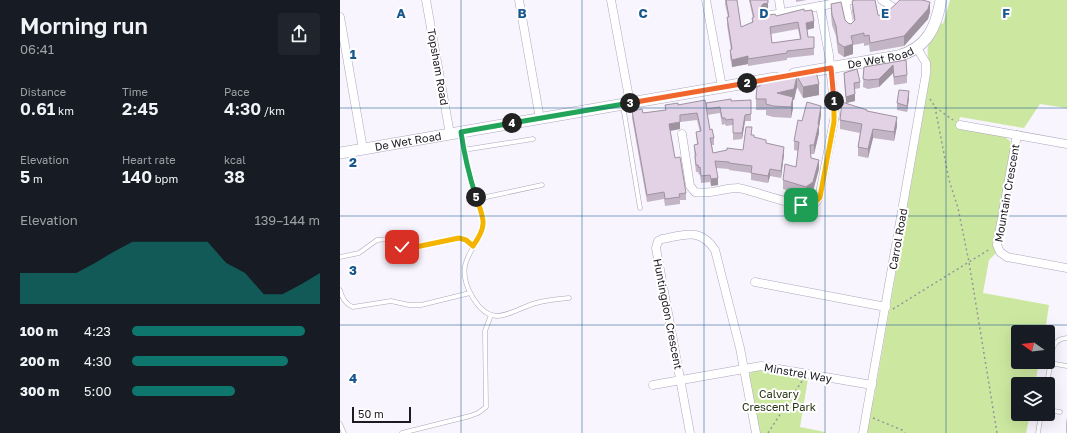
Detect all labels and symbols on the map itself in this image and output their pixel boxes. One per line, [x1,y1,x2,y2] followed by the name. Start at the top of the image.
[396,5,406,21] text: A
[517,5,527,21] text: B
[638,5,648,21] text: C
[759,5,769,21] text: D
[881,5,889,21] text: E
[1002,5,1010,21] text: F
[425,28,452,106] street label: Topsham Road
[846,44,916,71] street label: De Wet Road
[350,46,357,62] text: 1
[737,73,757,93] pin: 2
[824,91,844,111] pin: 1
[620,93,640,113] pin: 3
[502,113,522,133] pin: 4
[374,129,442,153] street label: De Wet Road
[991,143,1022,243] street label: Mountain Crescent
[349,154,357,170] text: 2
[466,187,486,207] pin: 5
[784,188,818,222] pin
[886,207,909,271] street label: Carrol Road
[385,230,419,264] pin
[651,257,686,370] street label: Huntingdon Crescent
[349,262,357,278] text: 3
[1011,325,1055,369] north arrow
[763,360,833,385] street label: Minstrel Way
[349,370,357,386] text: 4
[742,387,816,413] park label: Calvary Crescent Park
[352,405,411,424] scale bar

